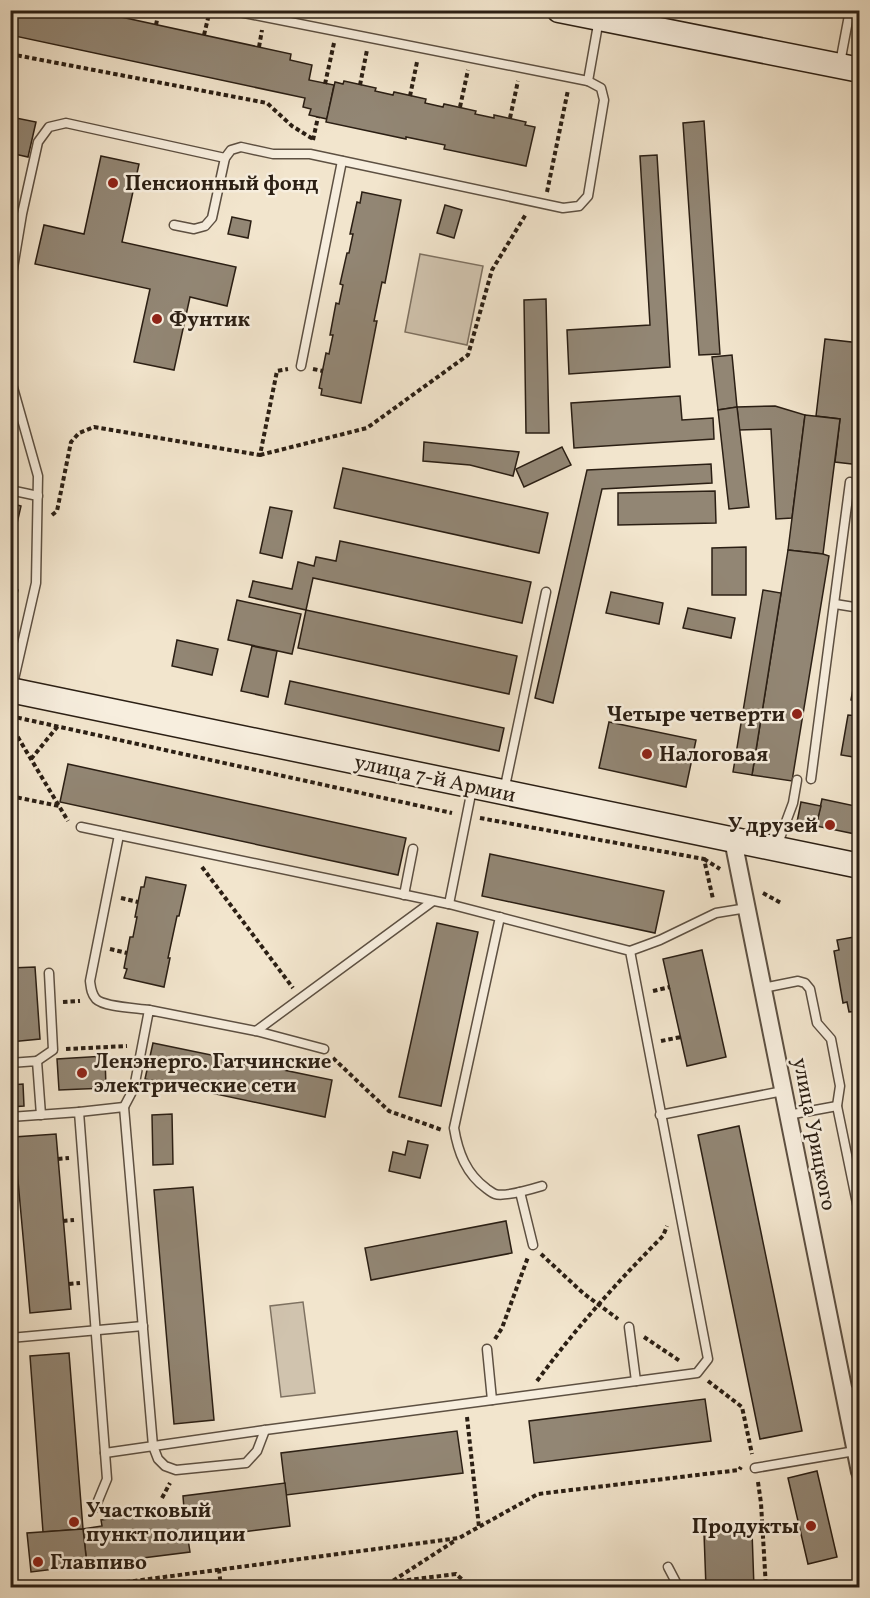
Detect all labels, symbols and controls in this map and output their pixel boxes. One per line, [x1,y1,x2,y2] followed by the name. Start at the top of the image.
[125,170,318,199] place label: Пенсионный фонд
[106,176,120,190] marker: Пенсионный фонд
[169,306,251,335] place label: Фунтик
[150,312,164,326] marker: Фунтик
[607,701,785,730] place label: Четыре четверти
[790,707,804,721] marker: Четыре четверти
[659,741,768,770] place label: Налоговая
[640,747,654,761] marker: Налоговая
[351,748,518,811] street label: улица 7-й Армии
[728,812,818,841] place label: У друзей
[823,818,837,832] marker: У друзей
[94,1048,332,1101] place label: Ленэнерго. Гатчинские электрические сети
[785,1056,843,1213] street label: улица Урицкого
[75,1066,89,1080] marker: Ленэнерго. Гатчинские электрические сети
[86,1497,245,1550] place label: Участковый пункт полиции
[692,1513,799,1542] place label: Продукты
[67,1515,81,1529] marker: Участковый пункт полиции
[804,1519,818,1533] marker: Продукты
[50,1549,147,1578] place label: Главпиво
[31,1555,45,1569] marker: Главпиво

